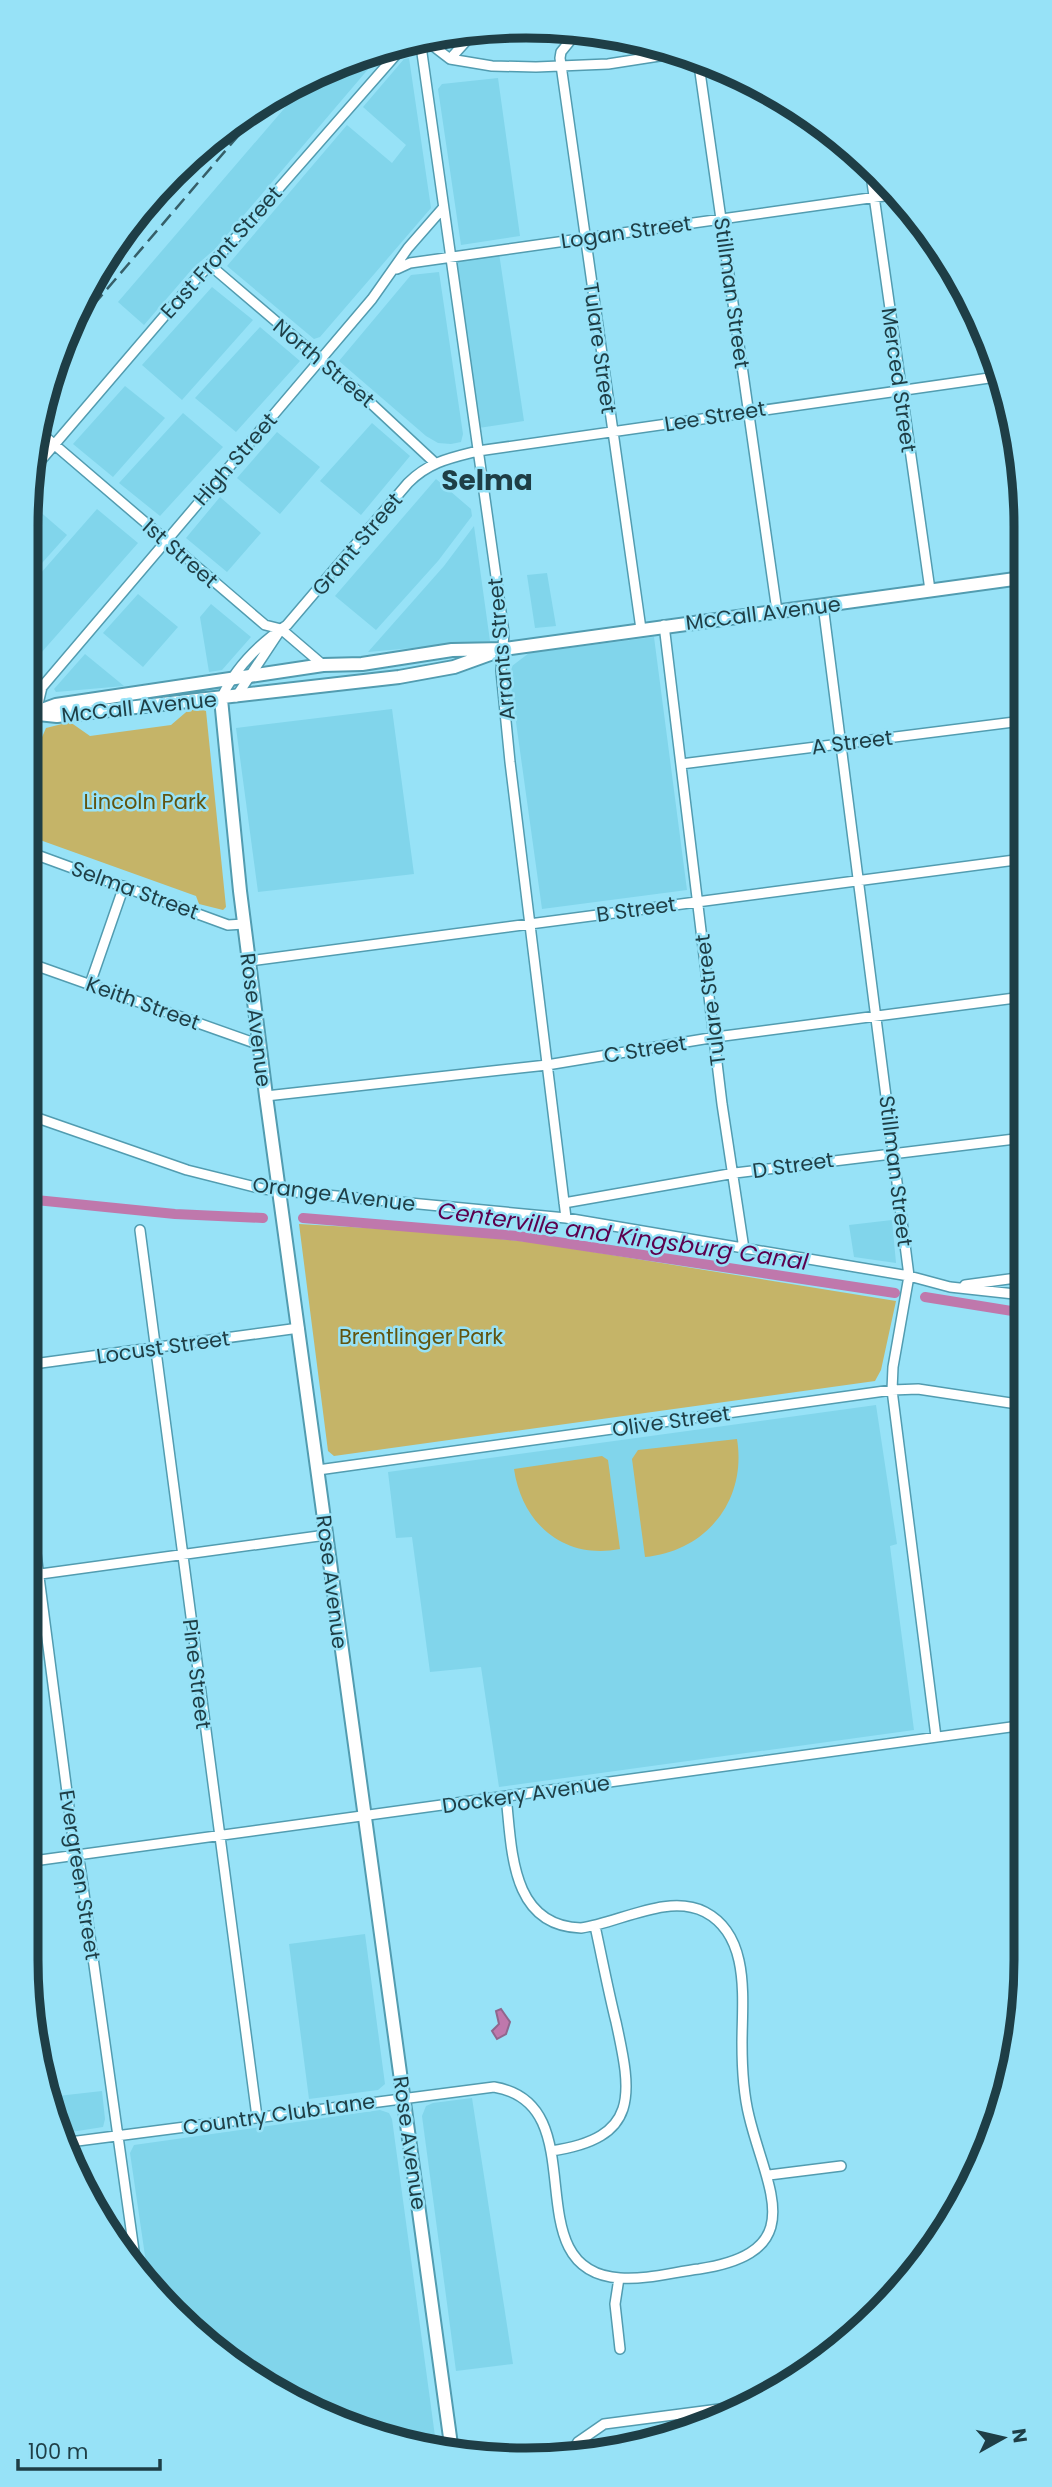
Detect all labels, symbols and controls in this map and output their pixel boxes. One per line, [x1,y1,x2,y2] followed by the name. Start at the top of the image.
[154,179,288,325] street label: East Front Street
[559,208,693,256] street label: Logan Street
[707,216,757,370] street label: Stillman Street
[576,281,624,415] street label: Tulare Street
[874,306,924,454] street label: Merced Street
[267,312,381,414] street label: North Street
[662,394,768,438] street label: Lee Street
[187,406,283,512] street label: High Street
[441,461,533,500] district label: Selma
[305,486,409,602] street label: Grant Street
[136,512,224,594] street label: 1st Street
[480,576,522,722] street label: Arrants Street
[684,589,842,637] street label: McCall Avenue
[60,684,218,730] street label: McCall Avenue
[810,723,894,761] street label: A Street
[83,787,207,816] park label: Lincoln Park
[67,854,203,926] street label: Selma Street
[594,889,678,929] street label: B Street
[688,933,732,1067] street label: Tulare Street
[233,951,279,1089] street label: Rose Avenue
[82,969,204,1037] street label: Keith Street
[602,1028,688,1070] street label: C Street
[872,1094,920,1248] street label: Stillman Street
[750,1145,836,1185] street label: D Street
[251,1170,417,1218] street label: Orange Avenue
[436,1194,811,1278] water label: Centerville and Kingsburg Canal
[339,1322,503,1351] park label: Brentlinger Park
[94,1323,232,1371] street label: Locust Street
[610,1398,732,1444] street label: Olive Street
[309,1513,355,1651] street label: Rose Avenue
[176,1617,218,1731] street label: Pine Street
[440,1768,612,1820] street label: Dockery Avenue
[52,1788,108,1962] street label: Evergreen Street
[386,2074,434,2212] street label: Rose Avenue
[181,2086,377,2142] street label: Country Club Lane
[968,2403,1038,2473] north arrow
[1005,2427,1034,2445] text: N
[18,2428,159,2472] scale bar
[28,2437,88,2466] text: 100 m

